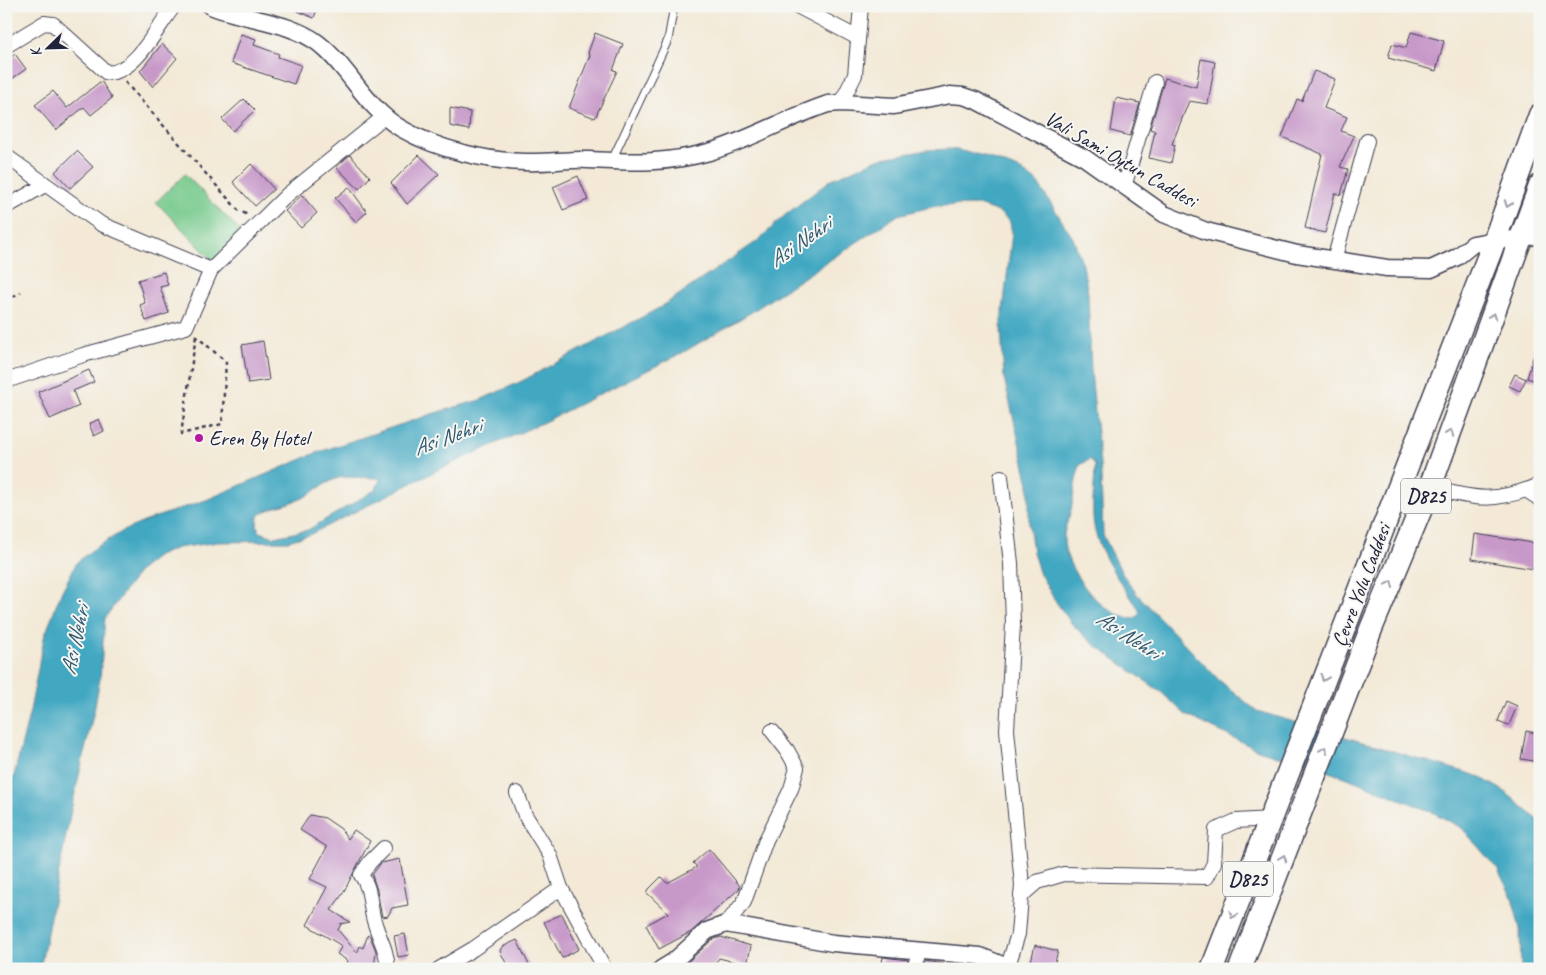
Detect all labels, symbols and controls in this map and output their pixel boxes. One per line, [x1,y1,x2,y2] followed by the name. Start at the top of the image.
[22,22,72,72] north arrow
[26,44,46,59] text: K
[1040,105,1204,215] street label: Vali Sami Oytun Caddesi
[1504,199,1514,208] one-way arrow
[763,207,842,274] water label: Asi Nehri
[1487,312,1497,320] one-way arrow
[409,410,490,462] water label: Asi Nehri
[209,425,312,451] place label: Eren By Hotel
[1444,429,1454,437] one-way arrow
[193,432,205,444] marker: Eren By Hotel
[1401,478,1451,514] road number: D825
[1326,517,1397,650] street label: Çevre Yolu Caddesi
[1384,580,1394,589] one-way arrow
[54,597,97,677] water label: Asi Nehri
[1091,604,1170,669] water label: Asi Nehri
[1320,674,1330,682] one-way arrow
[1318,746,1328,755] one-way arrow
[1277,854,1287,863] one-way arrow
[1223,862,1273,896] road number: D825
[1229,910,1239,919] one-way arrow

